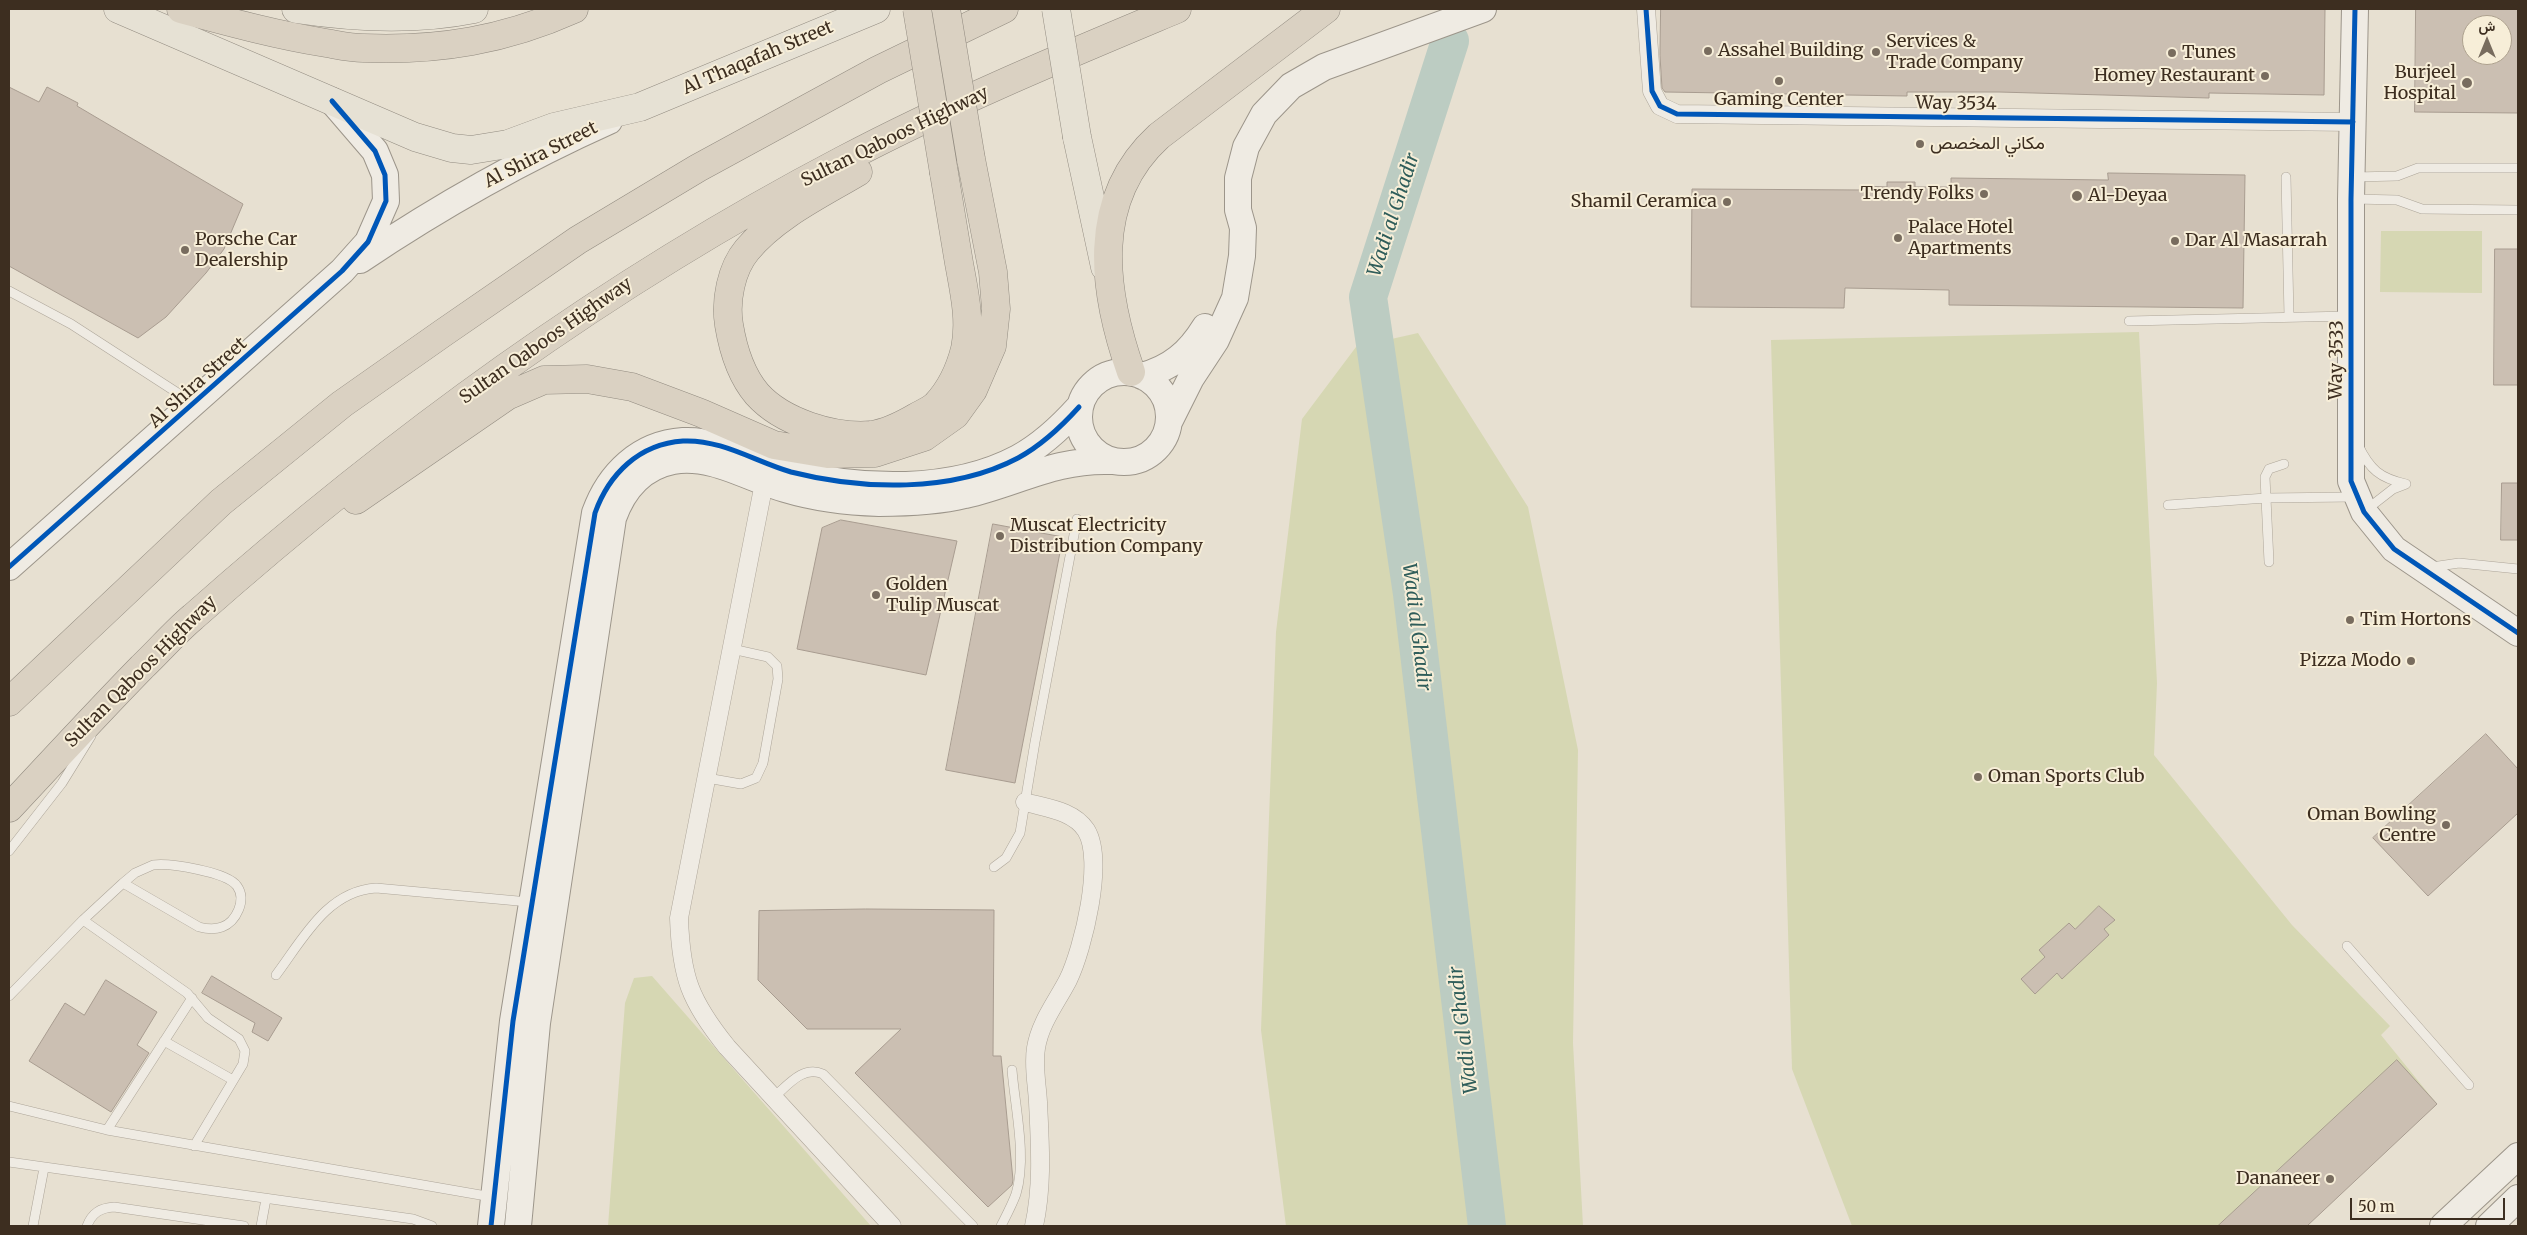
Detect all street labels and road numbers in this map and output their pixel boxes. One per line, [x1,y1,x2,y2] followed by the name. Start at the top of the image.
[679,17,837,99] street label: Al Thaqafah Street
[798,82,992,192] street label: Sultan Qaboos Highway
[1915,92,1997,116] street label: Way 3534
[481,117,601,193] street label: Al Shira Street
[456,273,636,409] street label: Sultan Qaboos Highway
[2326,320,2348,400] street label: Way 3533
[145,333,251,433] street label: Al Shira Street
[61,592,221,752] street label: Sultan Qaboos Highway

